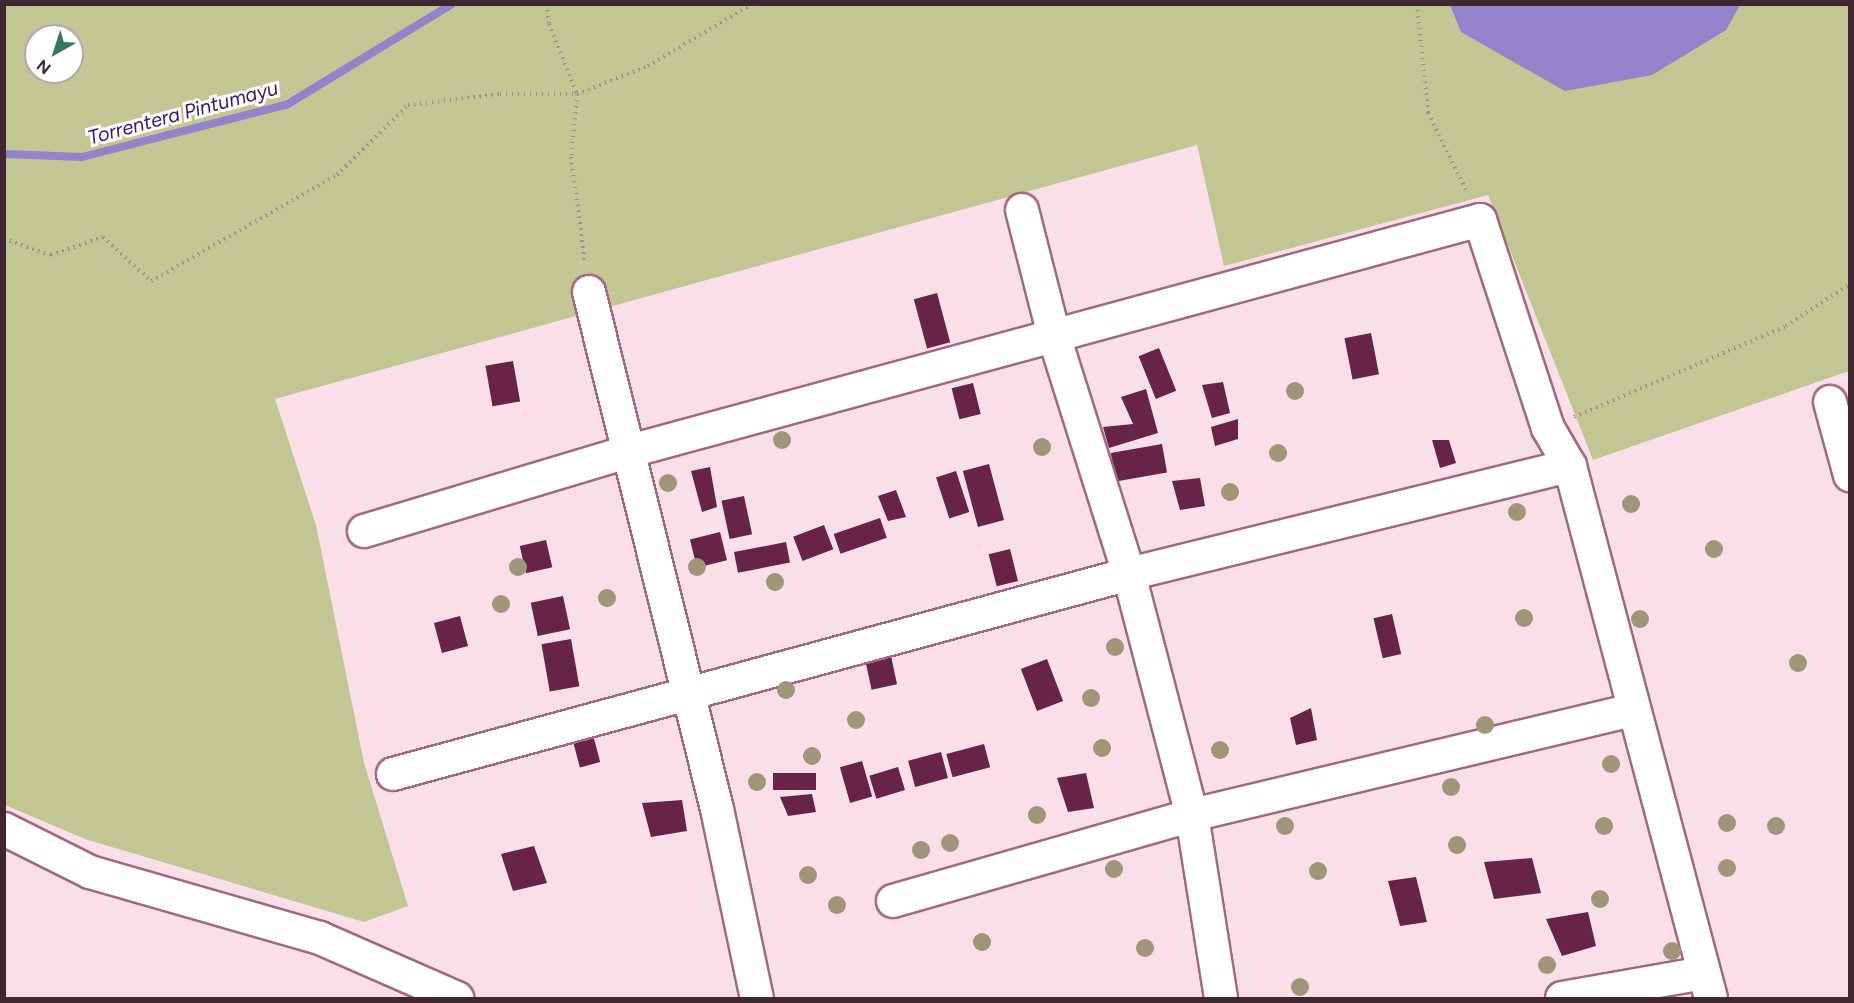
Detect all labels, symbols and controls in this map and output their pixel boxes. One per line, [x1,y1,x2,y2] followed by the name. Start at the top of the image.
[24,24,84,84] north arrow
[33,56,54,78] text: N
[85,76,281,150] water label: Torrentera Pintumayu

